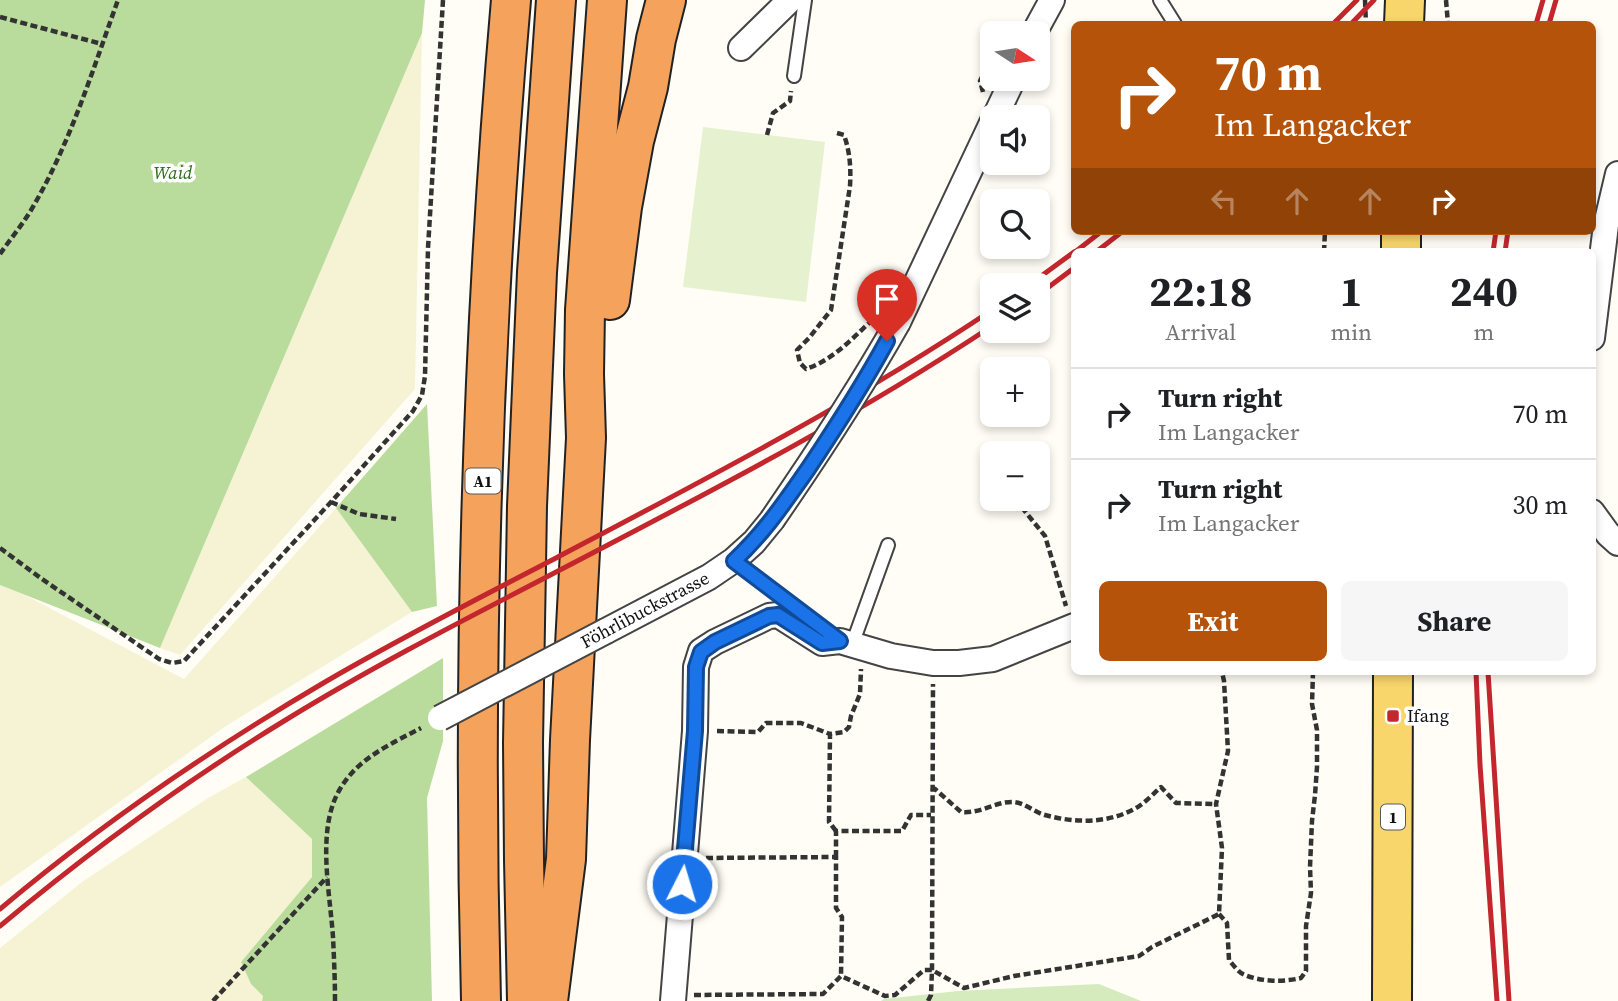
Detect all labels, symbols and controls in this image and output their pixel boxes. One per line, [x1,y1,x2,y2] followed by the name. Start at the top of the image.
[980,21,1050,91] north arrow
[980,21,1050,511] map controls
[1214,39,1322,106] text: 70 m
[1099,49,1190,140] icon: right
[1214,103,1411,147] text: Im Langacker
[980,105,1050,175] button: sound
[153,160,193,185] park label: Waid
[1205,182,1243,220] icon: left
[1278,182,1316,220] icon: ahead
[1351,182,1389,220] icon: ahead
[1424,182,1462,220] icon: right
[980,189,1050,259] button: search
[1149,262,1253,320] text: 22:18
[1340,262,1363,320] text: 1
[1450,262,1518,320] text: 240
[857,269,917,341] pin
[980,273,1050,343] button: layers
[868,280,906,318] icon: arrive
[1165,316,1236,348] text: Arrival
[1330,316,1372,348] text: min
[1474,316,1494,348] text: m
[980,357,1050,427] button: +
[1158,380,1282,416] text: Turn right
[1099,395,1137,433] icon: right
[1513,396,1568,432] text: 70 m
[1158,416,1300,448] text: Im Langacker
[980,441,1050,511] button: −
[466,468,500,494] road number: A1
[1158,471,1282,507] text: Turn right
[1099,486,1137,524] icon: right
[1513,487,1568,523] text: 30 m
[1158,507,1300,539] text: Im Langacker
[576,565,713,654] street label: Föhrlibuckstrasse
[1099,581,1327,661] button: Exit
[1341,581,1568,661] button: Share
[1407,703,1449,728] place label: Ifang
[1385,708,1401,724] marker: Ifang
[1381,804,1405,830] road number: 1
[645,847,719,921] position arrow

